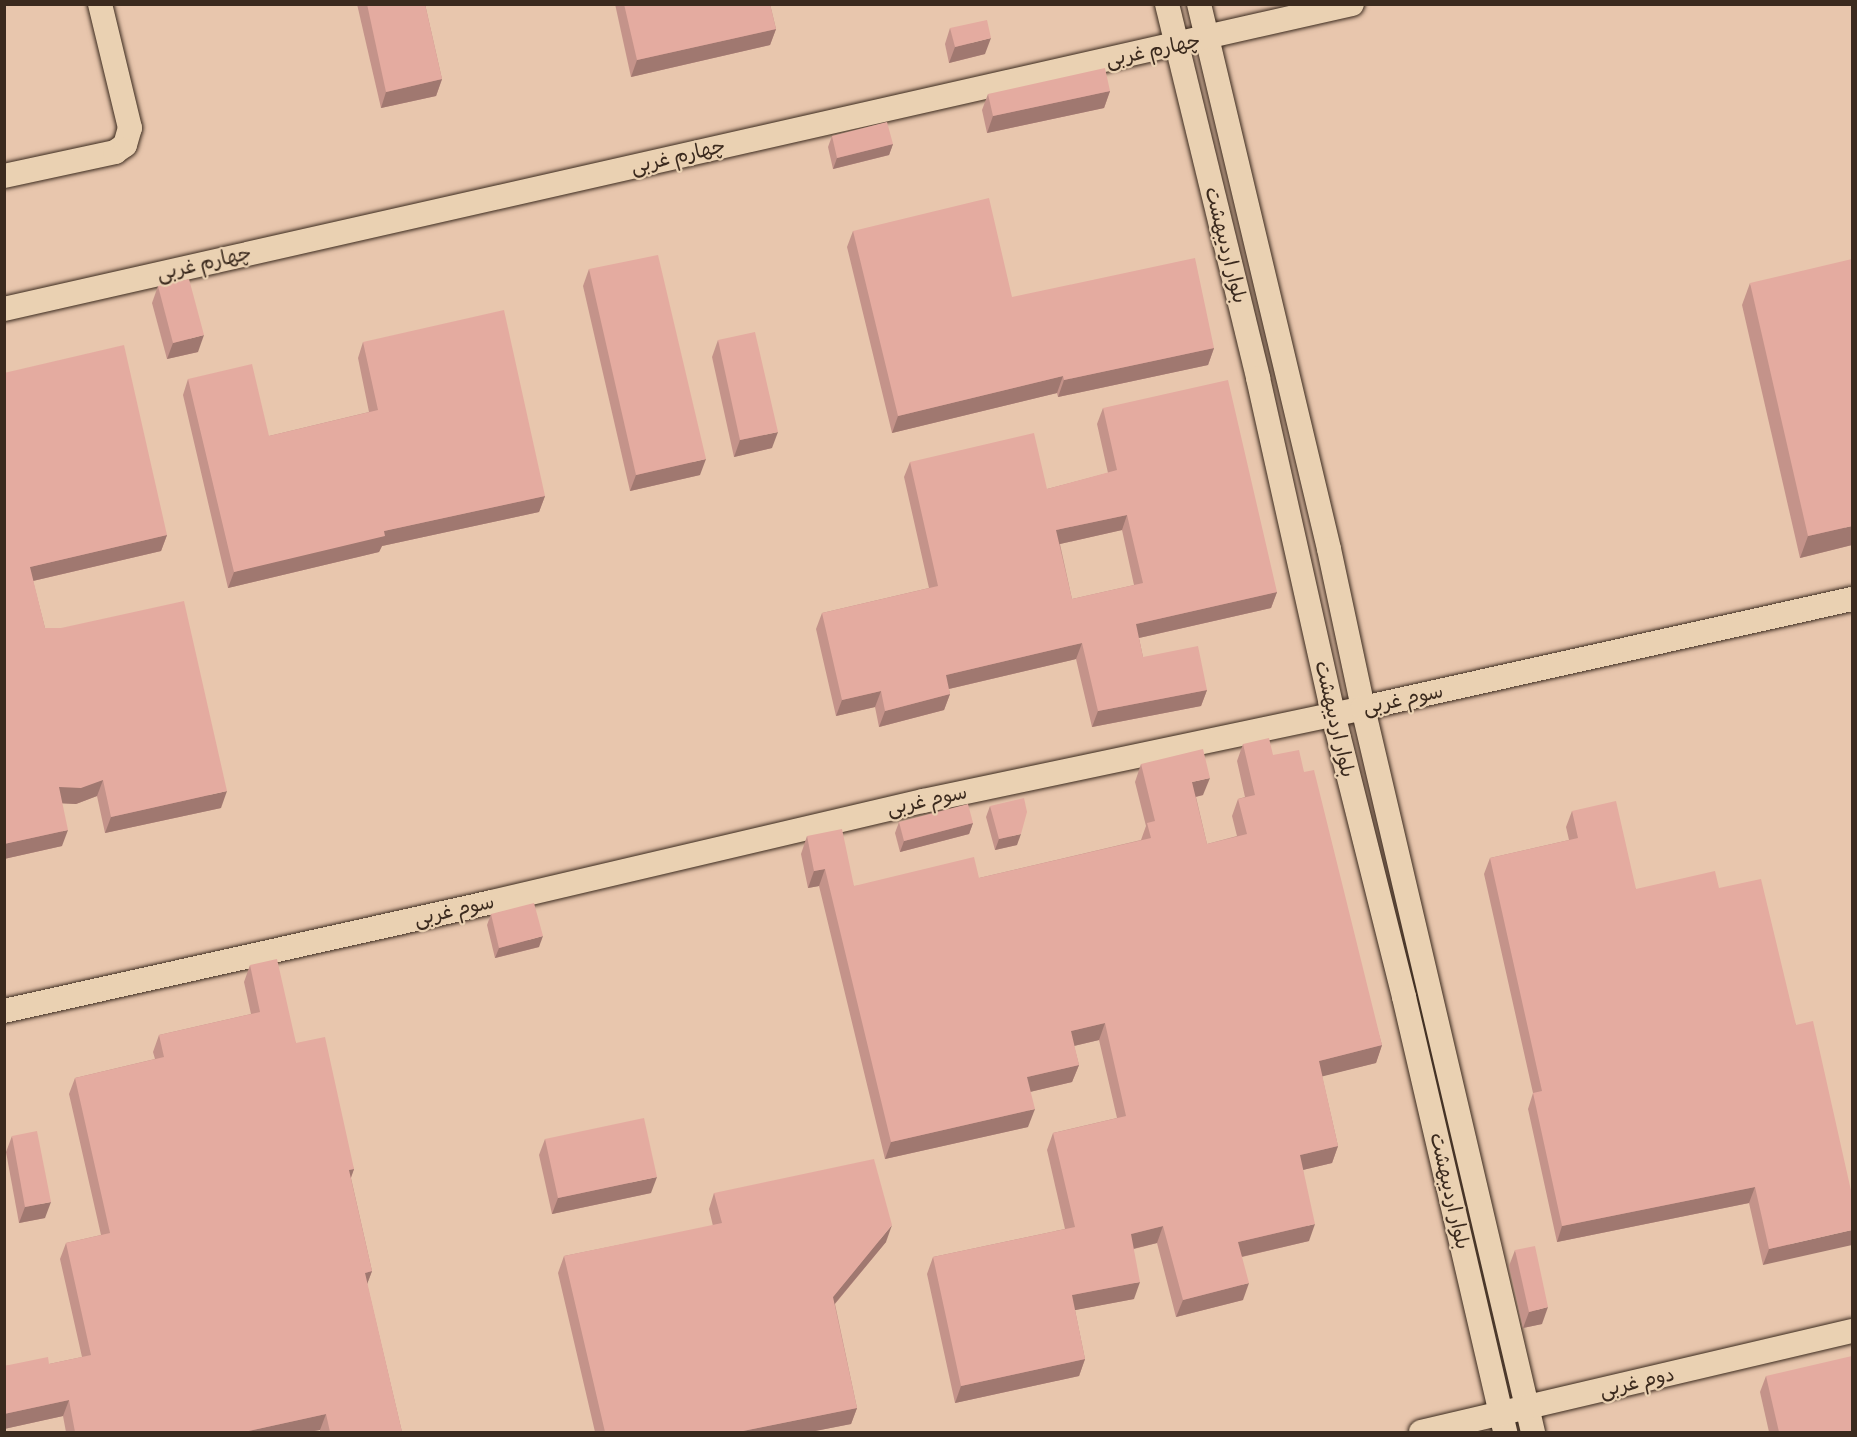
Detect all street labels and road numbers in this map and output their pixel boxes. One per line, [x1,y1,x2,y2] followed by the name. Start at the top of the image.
[1103,28,1203,72] street label: چهارم غربی
[628,133,728,179] street label: چهارم غربی
[1200,184,1252,306] street label: بلوار اردیبهشت
[154,240,254,286] street label: چهارم غربی
[1310,658,1360,780] street label: بلوار اردیبهشت
[1361,679,1445,719] street label: سوم غربی
[885,780,969,820] street label: سوم غربی
[412,889,496,931] street label: سوم غربی
[1425,1130,1475,1252] street label: بلوار اردیبهشت
[1597,1362,1677,1402] street label: دوم غربی

